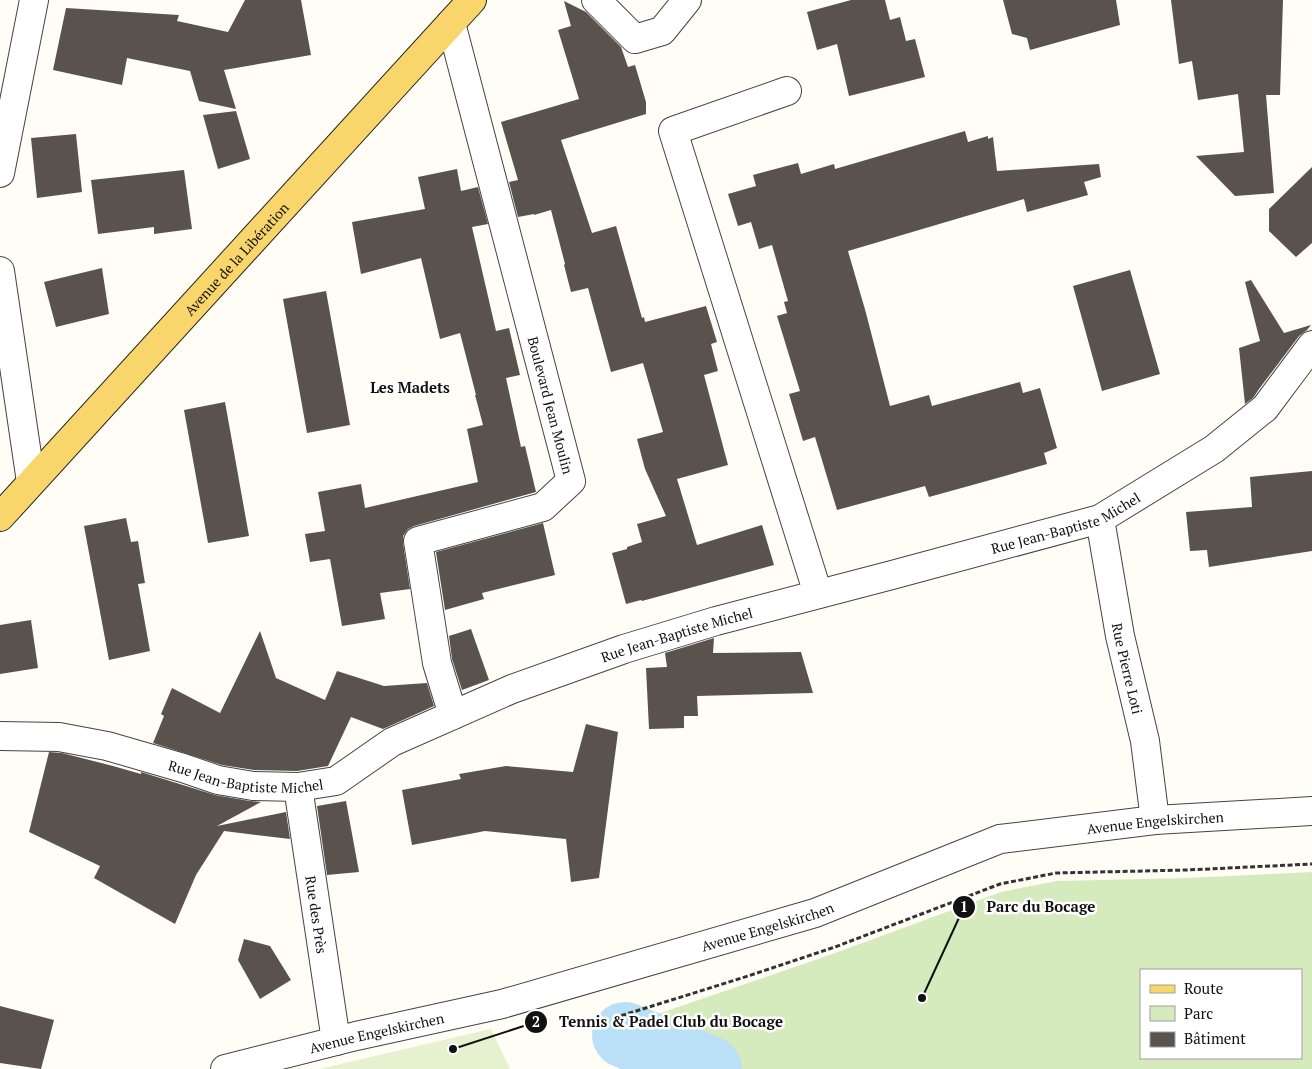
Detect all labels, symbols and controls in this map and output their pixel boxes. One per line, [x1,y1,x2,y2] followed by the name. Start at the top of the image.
[179,197,293,319] street label: Avenue de la Libération
[524,334,578,477] street label: Boulevard Jean Moulin
[370,377,450,397] district label: Les Madets
[989,487,1143,557] street label: Rue Jean-Baptiste Michel
[598,602,755,666] street label: Rue Jean-Baptiste Michel
[1108,621,1148,716] street label: Rue Pierre Loti
[166,755,324,796] street label: Rue Jean-Baptiste Michel
[1086,807,1225,838] street label: Avenue Engelskirchen
[302,874,332,955] street label: Rue des Près
[952,892,1106,922] callout: Parc du Bocage
[960,896,968,916] text: 1
[987,896,1095,916] text: Parc du Bocage
[699,897,837,955] street label: Avenue Engelskirchen
[1140,969,1302,1059] legend
[1184,978,1223,998] text: Route
[1184,1003,1213,1023] text: Parc
[307,1007,446,1057] street label: Avenue Engelskirchen
[524,1007,793,1037] callout: Tennis & Padel Club du Bocage
[532,1011,540,1031] text: 2
[559,1011,783,1031] text: Tennis & Padel Club du Bocage
[1184,1028,1246,1048] text: Bâtiment

